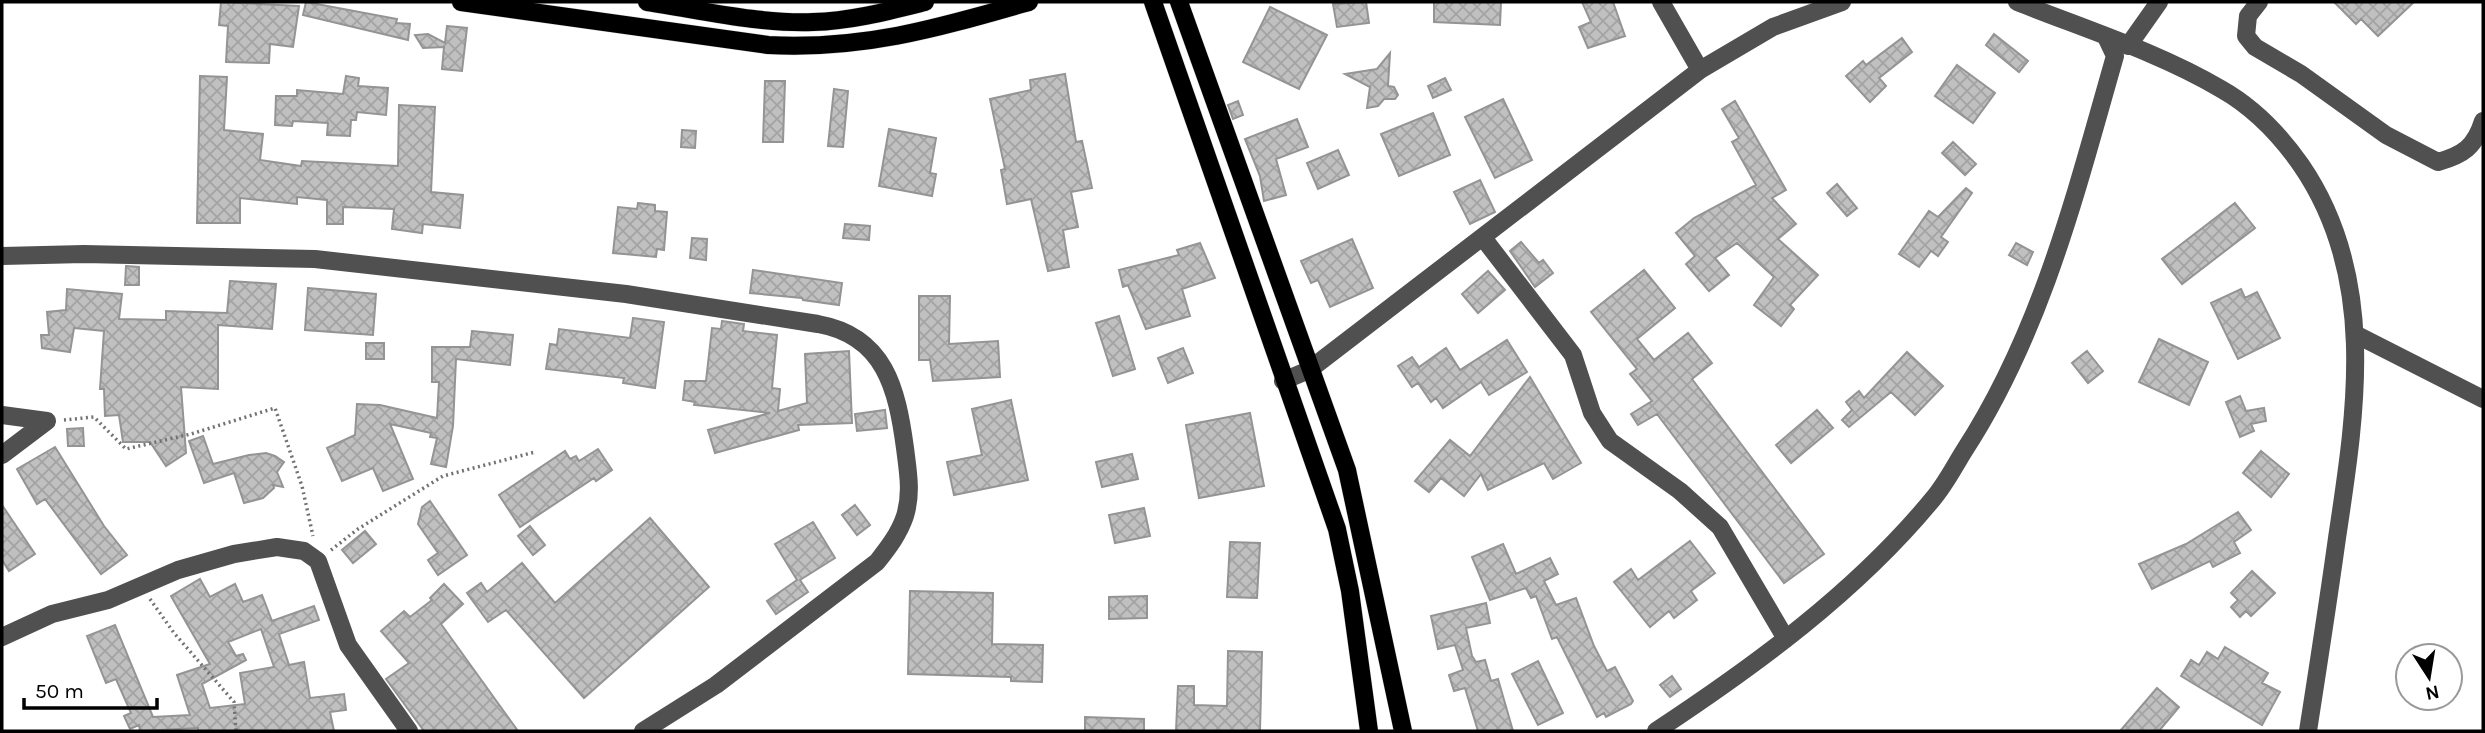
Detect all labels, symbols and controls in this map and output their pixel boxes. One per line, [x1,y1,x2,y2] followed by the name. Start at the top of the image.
[2394,642,2464,712] north arrow
[24,666,158,710] scale bar
[35,679,84,703] text: 50 m
[2423,680,2441,705] text: N

